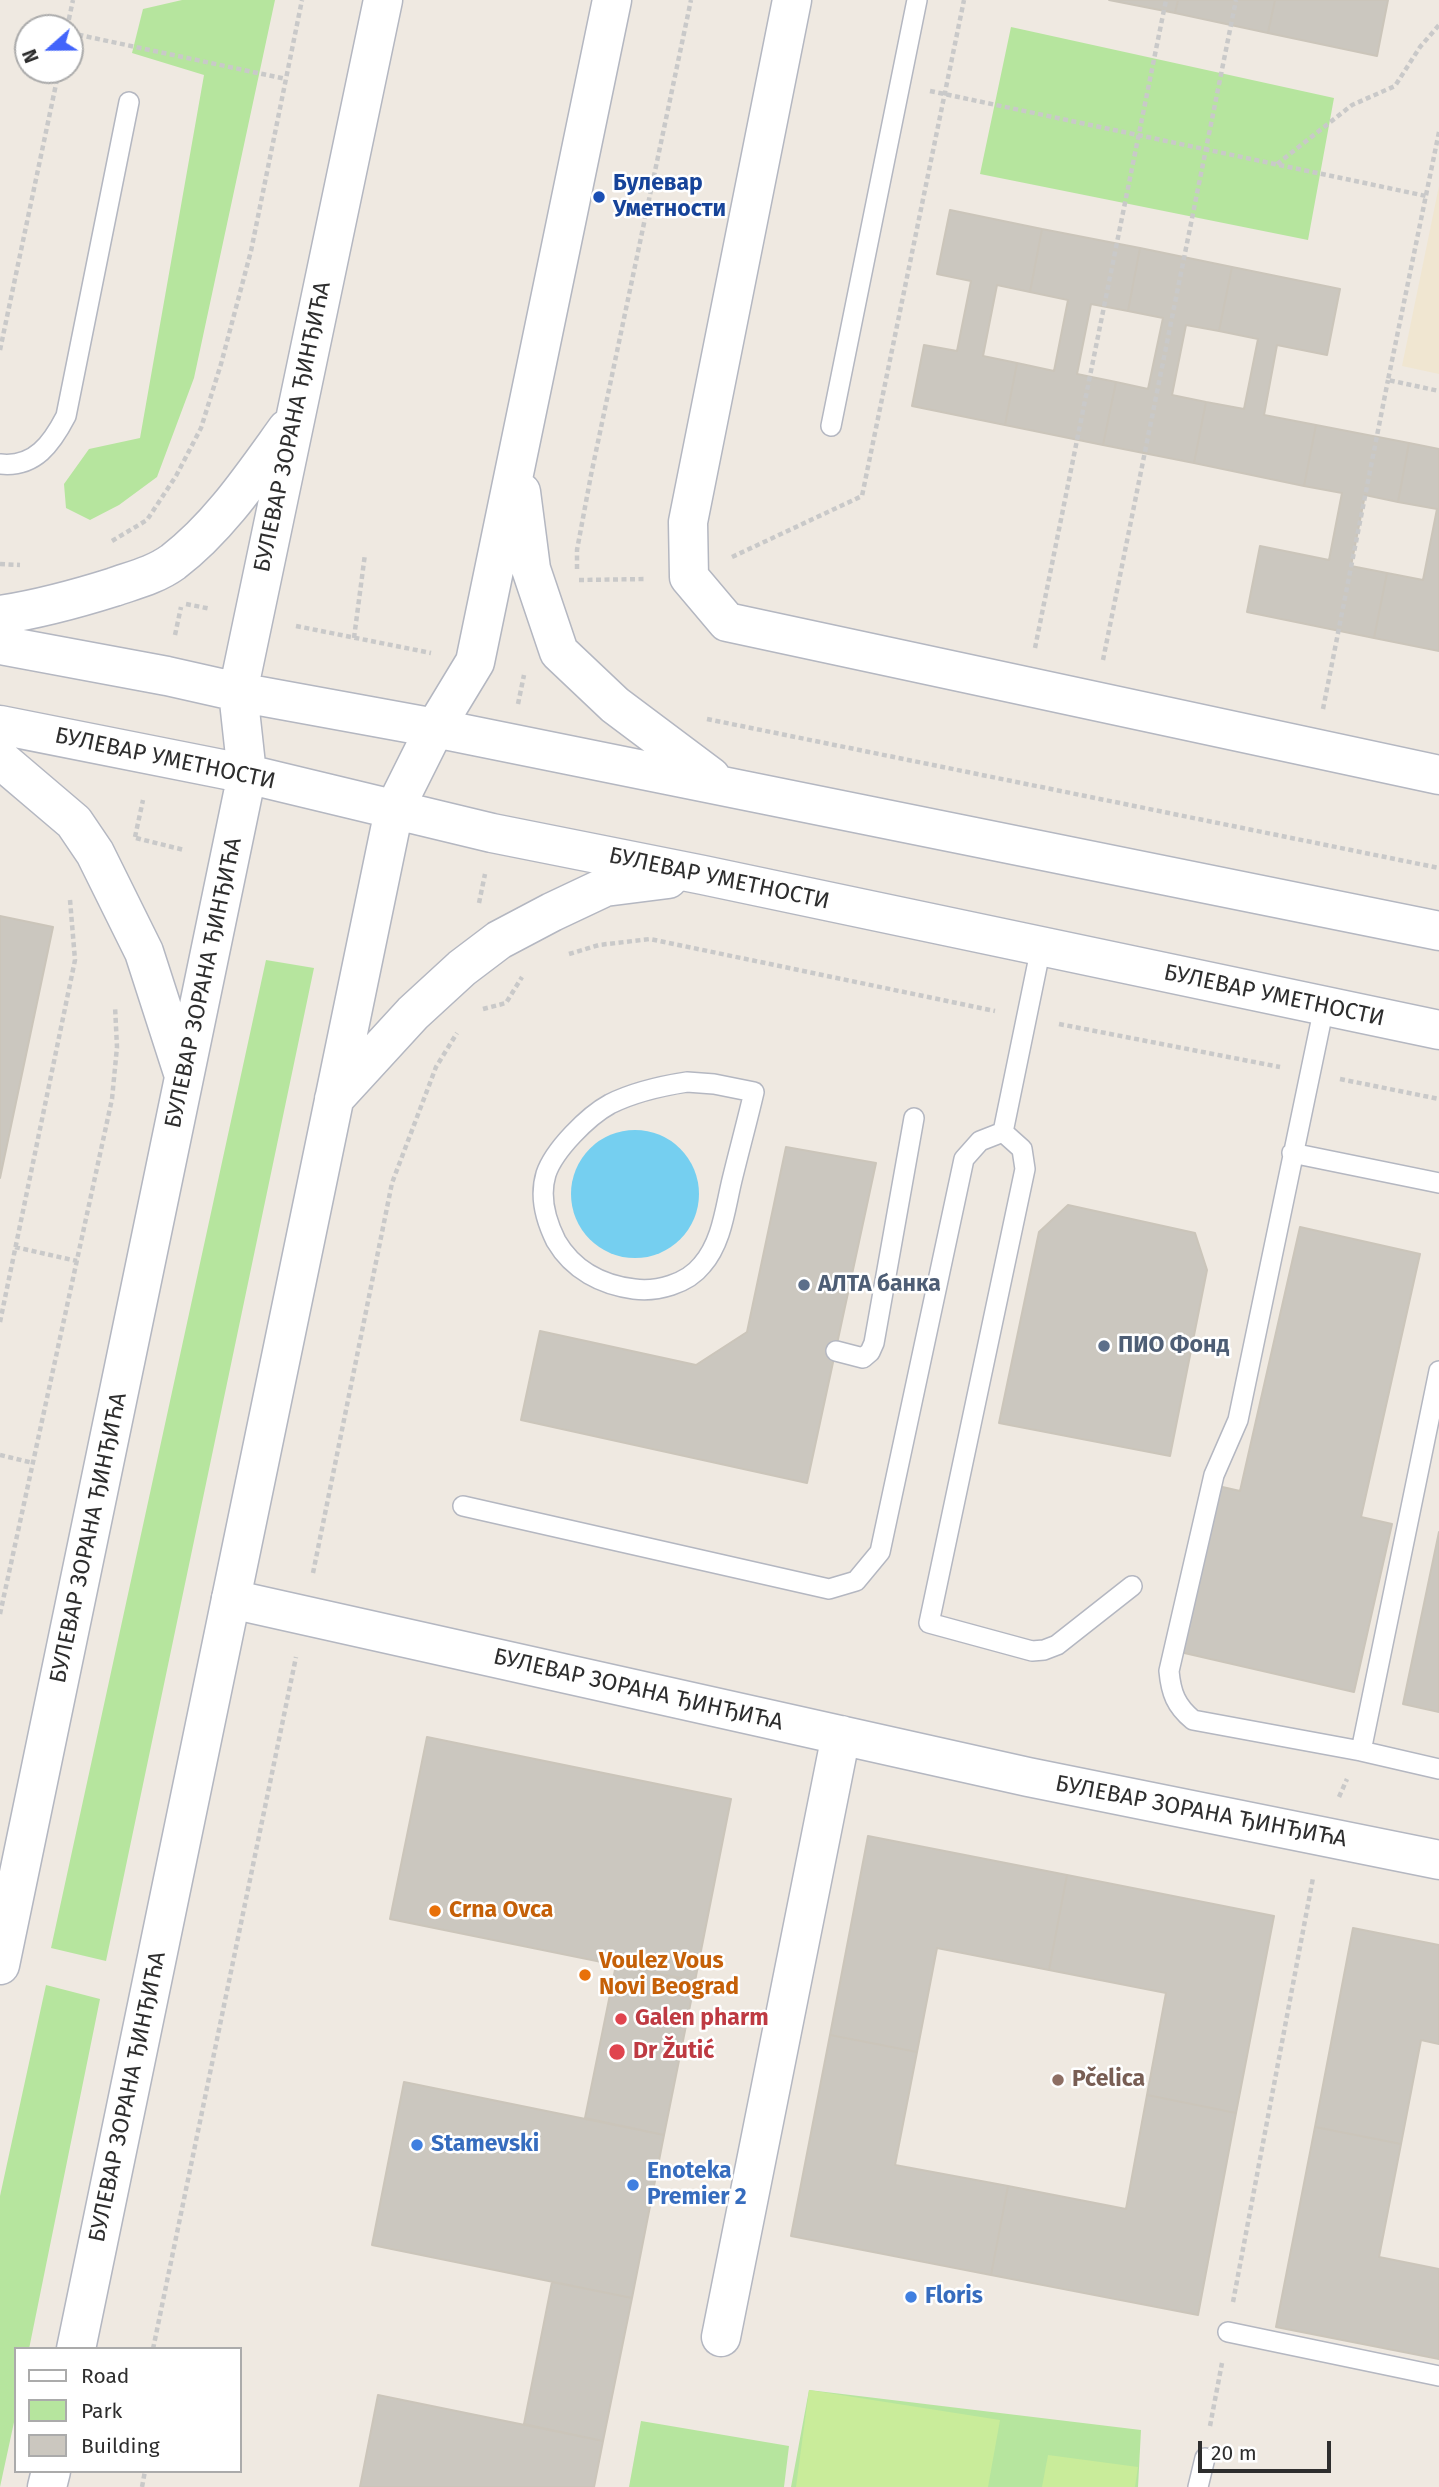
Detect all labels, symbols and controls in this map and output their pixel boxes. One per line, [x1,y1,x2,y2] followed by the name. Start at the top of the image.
[14,14,84,84] north arrow
[18,46,44,66] text: N
[613,170,726,224] place label: Булевар Уметности
[591,189,607,205] marker: Булевар Уметности
[249,279,337,575] street label: БУЛЕВАР ЗОРАНА ЂИНЂИЋА
[52,722,278,796] street label: БУЛЕВАР УМЕТНОСТИ
[160,835,248,1131] street label: БУЛЕВАР ЗОРАНА ЂИНЂИЋА
[606,842,832,916] street label: БУЛЕВАР УМЕТНОСТИ
[1161,959,1387,1033] street label: БУЛЕВАР УМЕТНОСТИ
[818,1271,941,1299] place label: АЛТА банка
[796,1277,812,1293] marker: АЛТА банка
[1118,1332,1229,1360] place label: ПИО Фонд
[1096,1338,1112,1354] marker: ПИО Фонд
[45,1390,133,1686] street label: БУЛЕВАР ЗОРАНА ЂИНЂИЋА
[490,1643,786,1737] street label: БУЛЕВАР ЗОРАНА ЂИНЂИЋА
[1053,1770,1349,1854] street label: БУЛЕВАР ЗОРАНА ЂИНЂИЋА
[449,1897,553,1925] place label: Crna Ovca
[427,1903,443,1919] marker: Crna Ovca
[599,1948,739,2002] place label: Voulez Vous Novi Beograd
[84,1949,172,2245] street label: БУЛЕВАР ЗОРАНА ЂИНЂИЋА
[577,1967,593,1983] marker: Voulez Vous Novi Beograd
[635,2005,769,2033] place label: Galen pharm
[613,2011,629,2027] marker: Galen pharm
[633,2038,714,2066] place label: Dr Žutić
[607,2042,627,2062] marker: Dr Žutić
[1072,2066,1145,2094] place label: Pčelica
[1050,2072,1066,2088] marker: Pčelica
[431,2131,539,2159] place label: Stamevski
[409,2137,425,2153] marker: Stamevski
[647,2158,747,2212] place label: Enoteka Premier 2
[625,2177,641,2193] marker: Enoteka Premier 2
[925,2283,983,2311] place label: Floris
[903,2289,919,2305] marker: Floris
[14,2347,242,2473] legend
[81,2363,129,2389] text: Road
[81,2398,122,2424] text: Park
[1201,2428,1334,2472] scale bar
[81,2433,160,2459] text: Building
[1211,2440,1257,2466] text: 20 m

